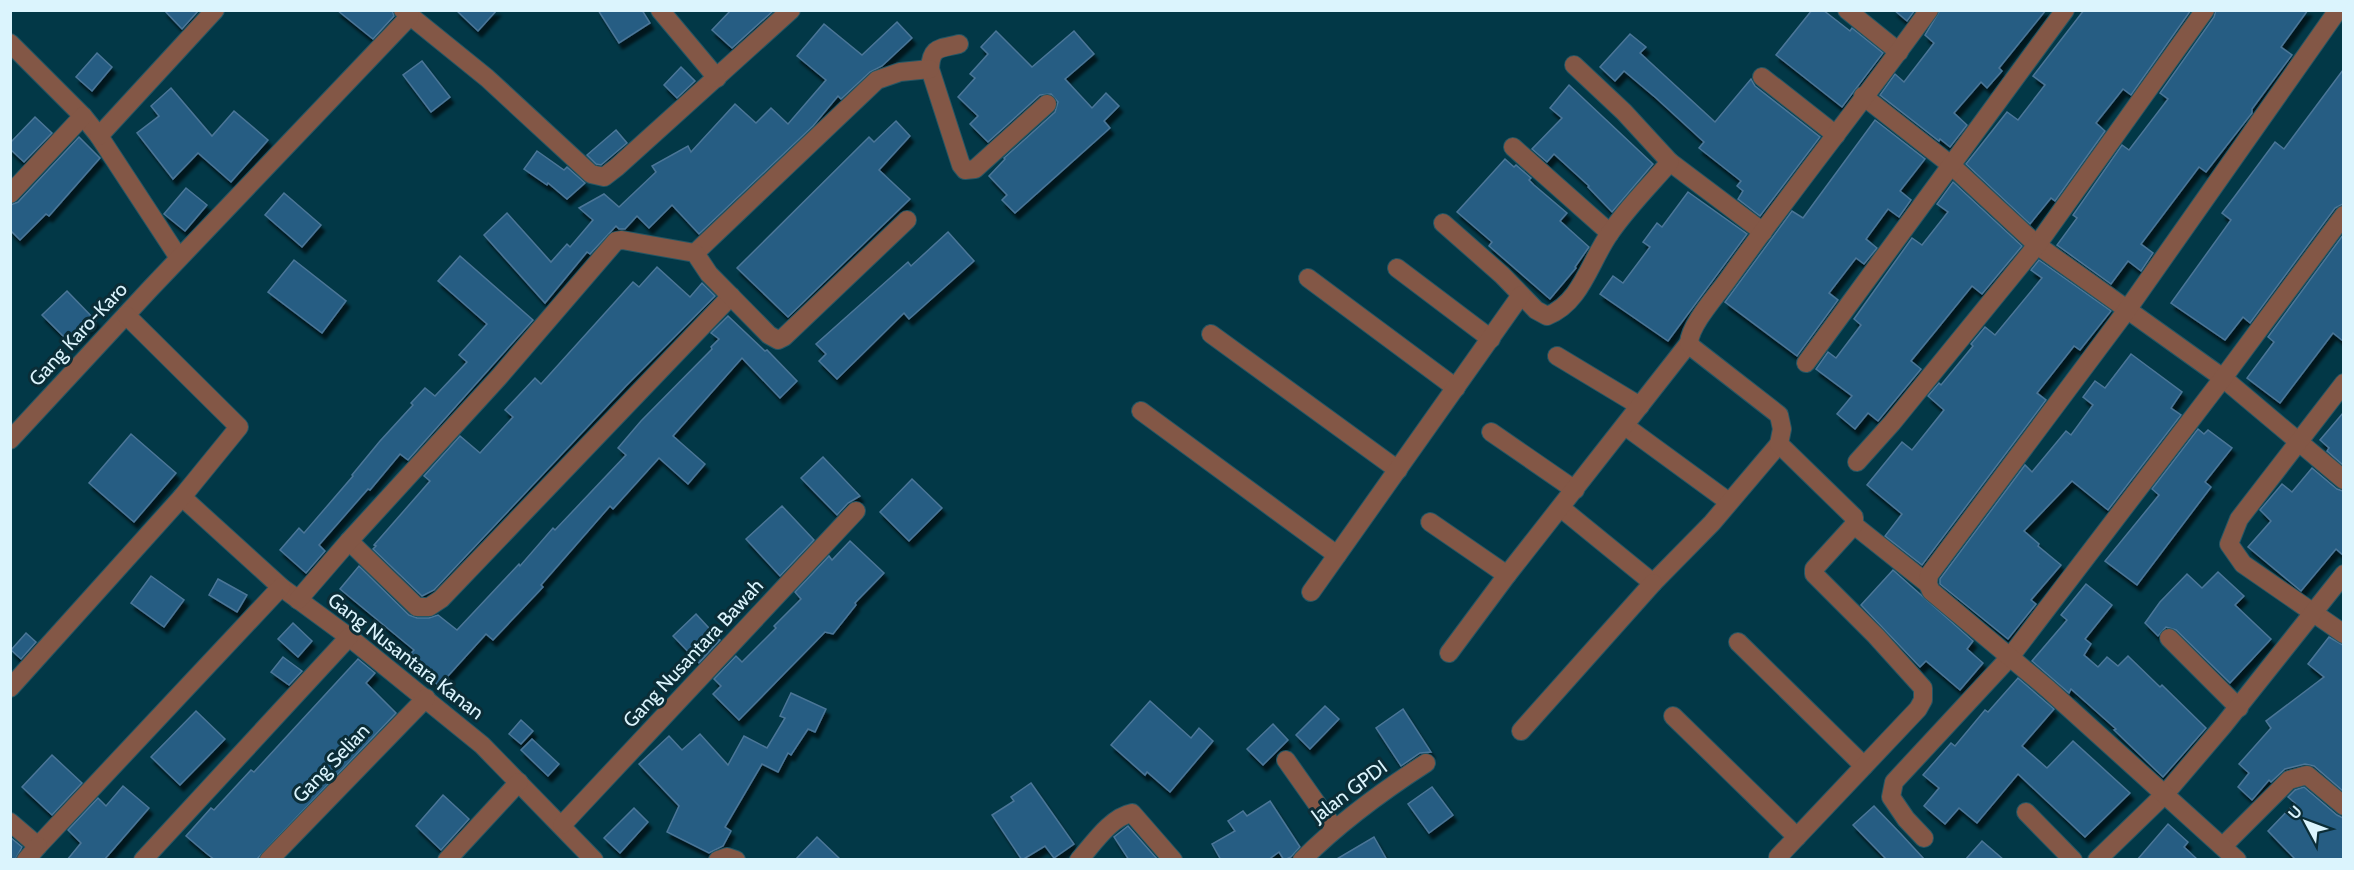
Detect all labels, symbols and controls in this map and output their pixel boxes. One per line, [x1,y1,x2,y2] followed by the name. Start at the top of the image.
[24,277,132,391] street label: Gang Karo-Karo
[618,574,768,732] street label: Gang Nusantara Bawah
[323,588,489,724] street label: Gang Nusantara Kanan
[288,719,374,807] street label: Gang Selian
[1305,755,1392,828] street label: Jalan GPDI
[2276,792,2336,852] north arrow
[2284,802,2306,823] text: U

